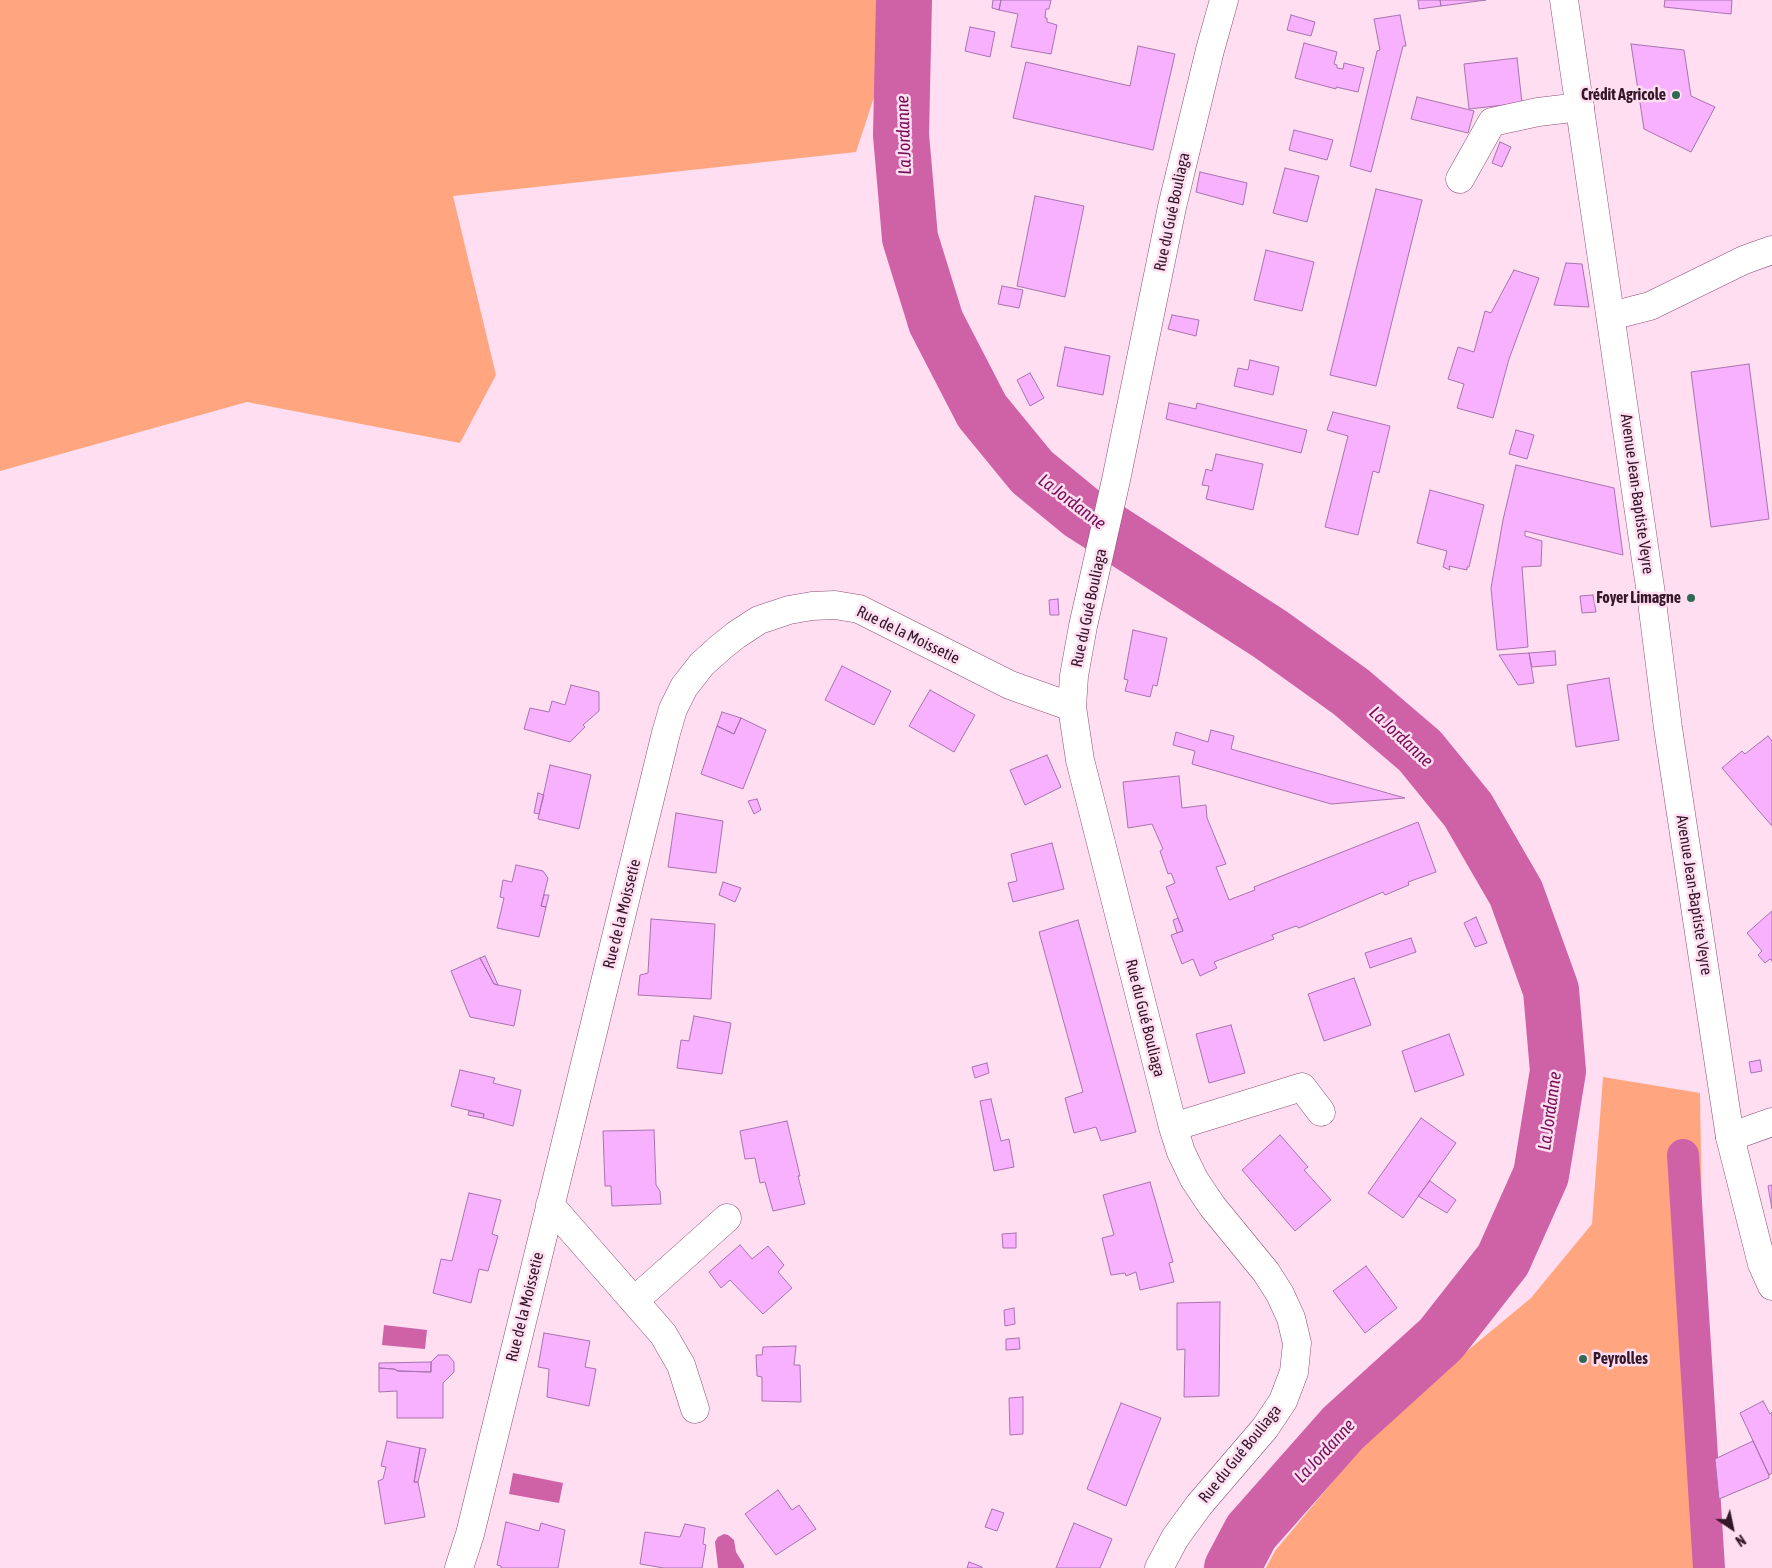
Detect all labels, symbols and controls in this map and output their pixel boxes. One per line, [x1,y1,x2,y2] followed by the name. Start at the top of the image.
[1581,85,1666,105] place label: Crédit Agricole
[1670,89,1682,101] marker: Crédit Agricole
[892,95,916,175] water label: La Jordanne
[1150,151,1194,273] street label: Rue du Gué Bouliaga
[1616,413,1658,575] street label: Avenue Jean-Baptiste Veyre
[1034,470,1110,534] water label: La Jordanne
[1067,547,1111,669] street label: Rue du Gué Bouliaga
[1596,588,1681,608] place label: Foyer Limagne
[1685,592,1697,604] marker: Foyer Limagne
[853,602,963,668] street label: Rue de la Moissetie
[1365,702,1437,772] water label: La Jordanne
[1672,814,1716,976] street label: Avenue Jean-Baptiste Veyre
[599,857,645,971] street label: Rue de la Moissetie
[1121,957,1169,1079] street label: Rue du Gué Bouliaga
[1534,1070,1566,1152] water label: La Jordanne
[502,1250,548,1364] street label: Rue de la Moissetie
[1593,1349,1648,1369] place label: Peyrolles
[1577,1353,1589,1365] marker: Peyrolles
[1195,1401,1285,1507] street label: Rue du Gué Bouliaga
[1290,1415,1360,1487] water label: La Jordanne
[1707,1503,1757,1553] north arrow
[1732,1531,1748,1549] text: N

